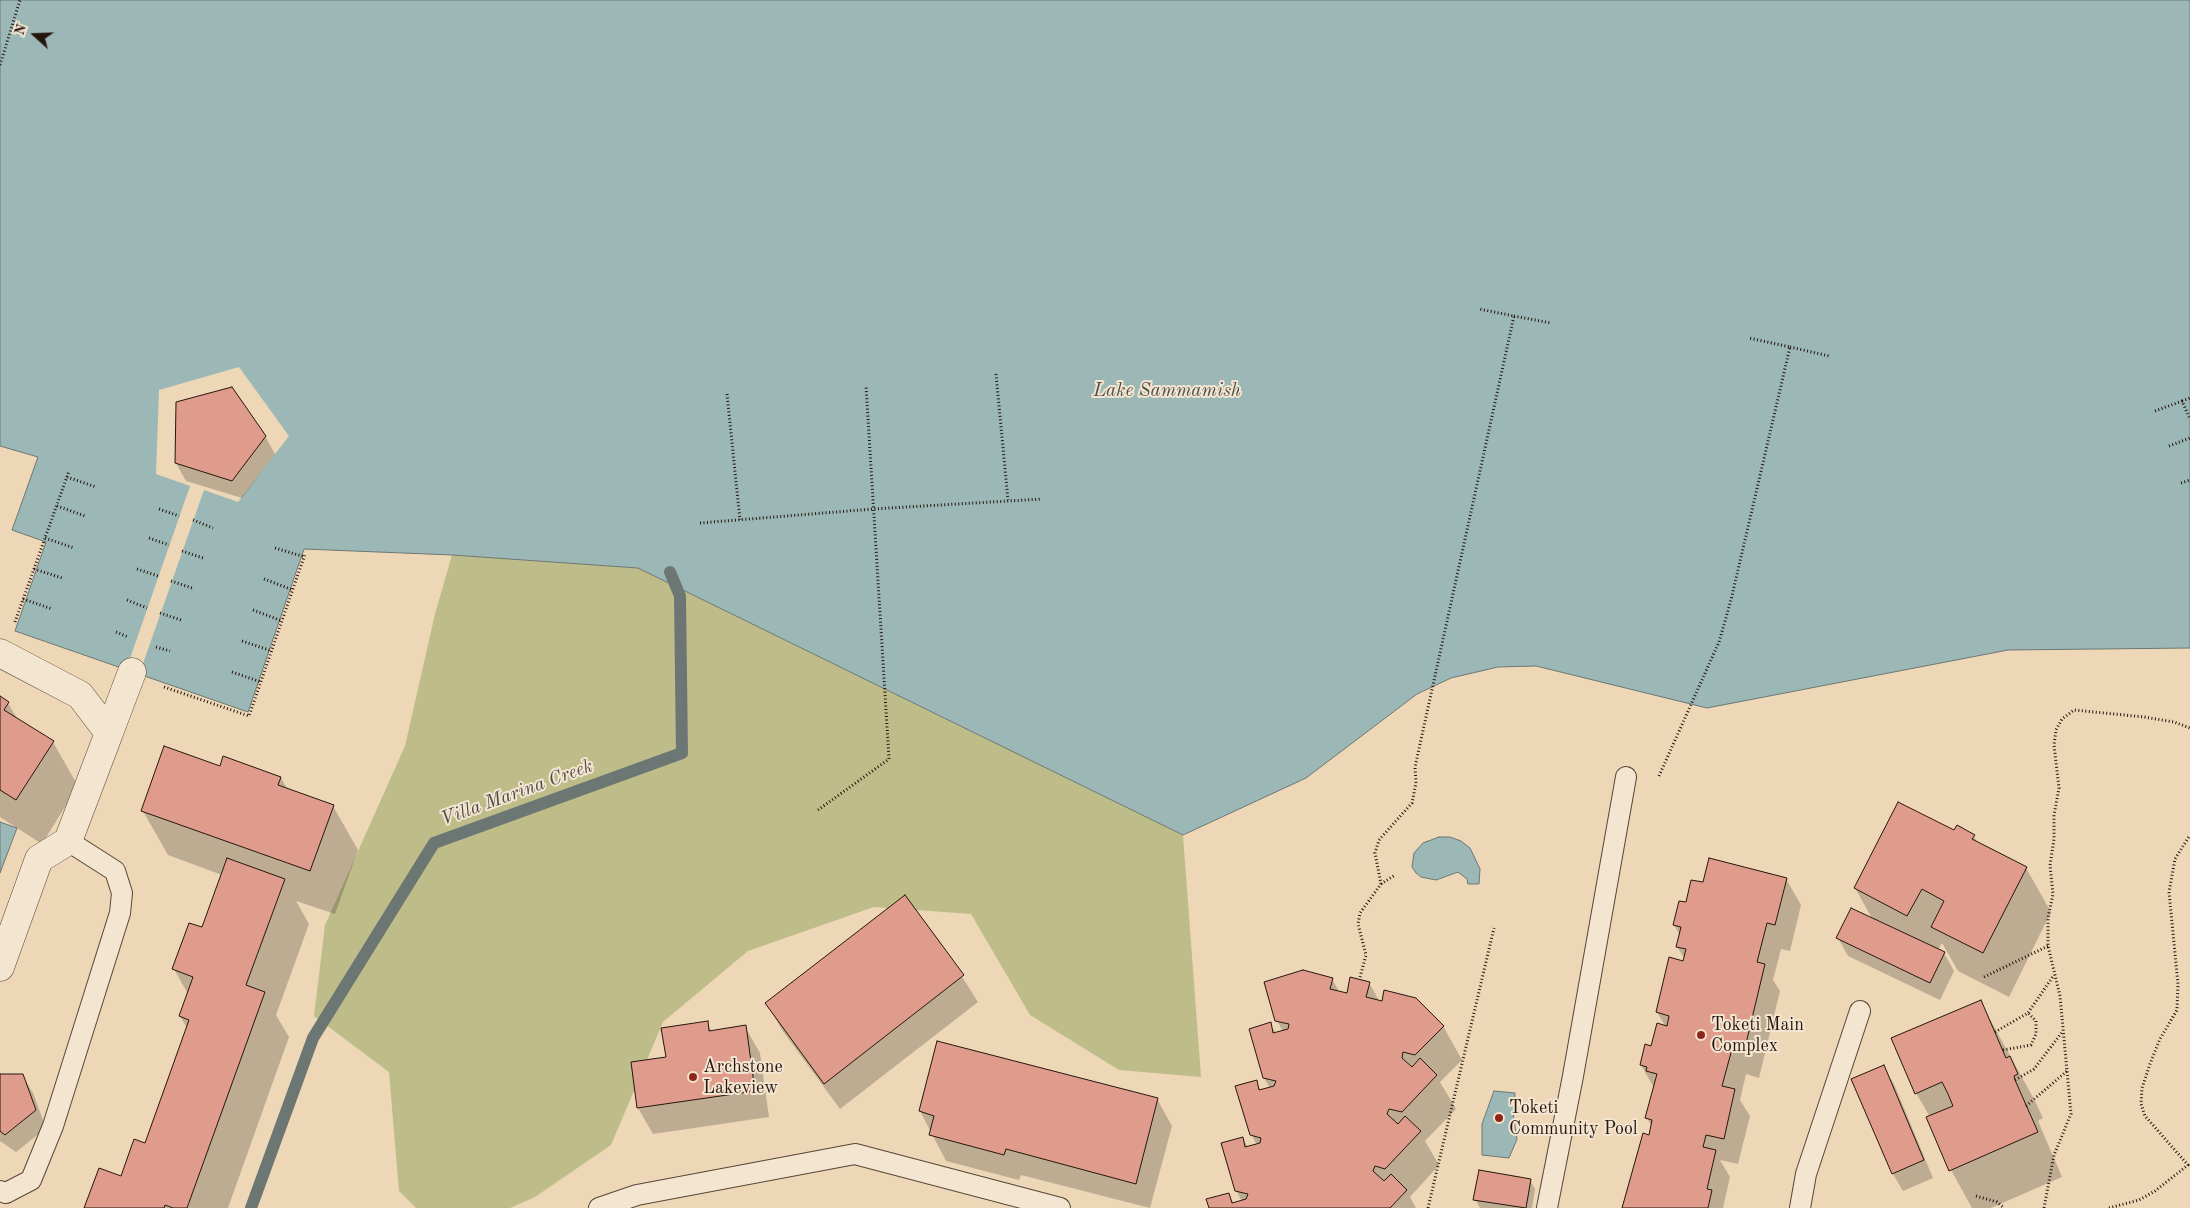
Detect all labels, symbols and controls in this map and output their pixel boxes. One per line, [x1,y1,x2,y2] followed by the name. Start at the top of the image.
[10,10,60,60] north arrow
[12,22,29,37] text: N
[1093,380,1241,402] water label: Lake Sammamish
[438,755,596,831] water label: Villa Marina Creek
[1711,1014,1804,1056] place label: Toketi Main Complex
[1695,1029,1707,1041] marker: Toketi Main Complex
[703,1056,783,1098] place label: Archstone Lakeview
[687,1071,699,1083] marker: Archstone Lakeview
[1509,1097,1638,1140] place label: Toketi Community Pool
[1493,1112,1505,1124] marker: Toketi Community Pool

